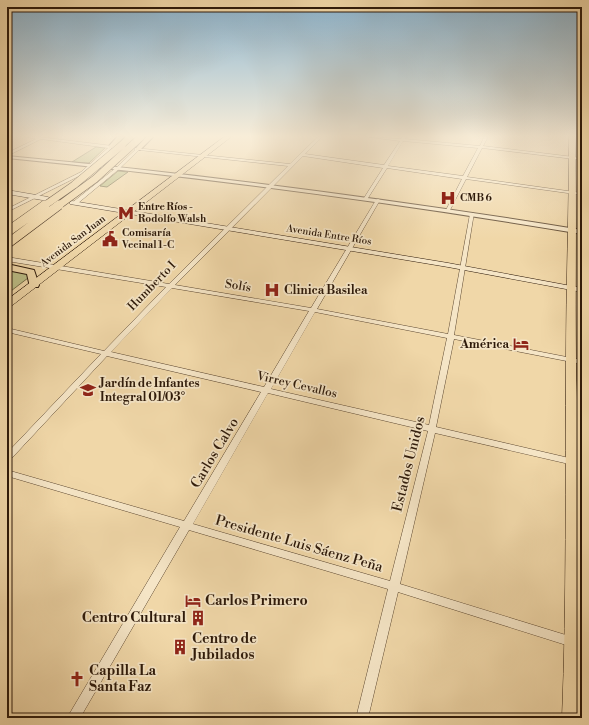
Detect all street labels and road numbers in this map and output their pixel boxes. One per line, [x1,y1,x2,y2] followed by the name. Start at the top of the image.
[37,213,108,270] street label: Avenida San Juan
[284,222,373,248] street label: Avenida Entre Ríos
[125,258,180,314] street label: Humberto I
[224,277,252,295] street label: Solís
[254,368,339,402] street label: Virrey Cevallos
[187,414,243,492] street label: Carlos Calvo
[388,414,430,514] street label: Estados Unidos
[213,511,386,577] street label: Presidente Luis Sáenz Peña

